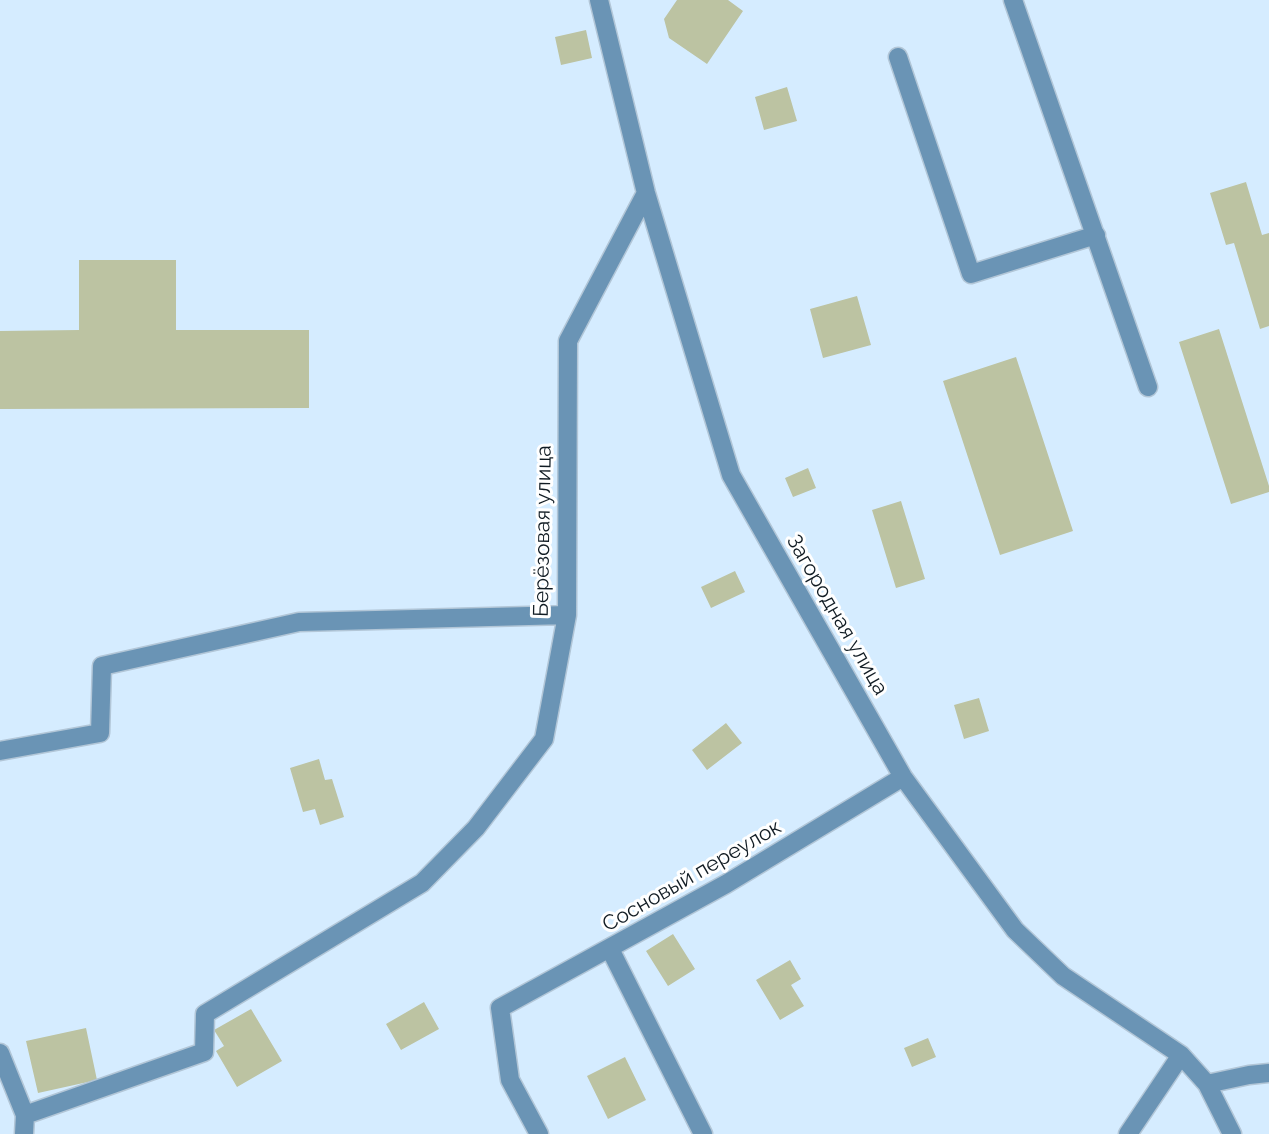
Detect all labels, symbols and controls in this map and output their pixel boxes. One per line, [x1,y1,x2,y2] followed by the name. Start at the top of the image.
[529,445,557,617] street label: Берёзовая улица
[781,530,893,700] street label: Загородная улица
[598,814,786,938] street label: Сосновый переулок

